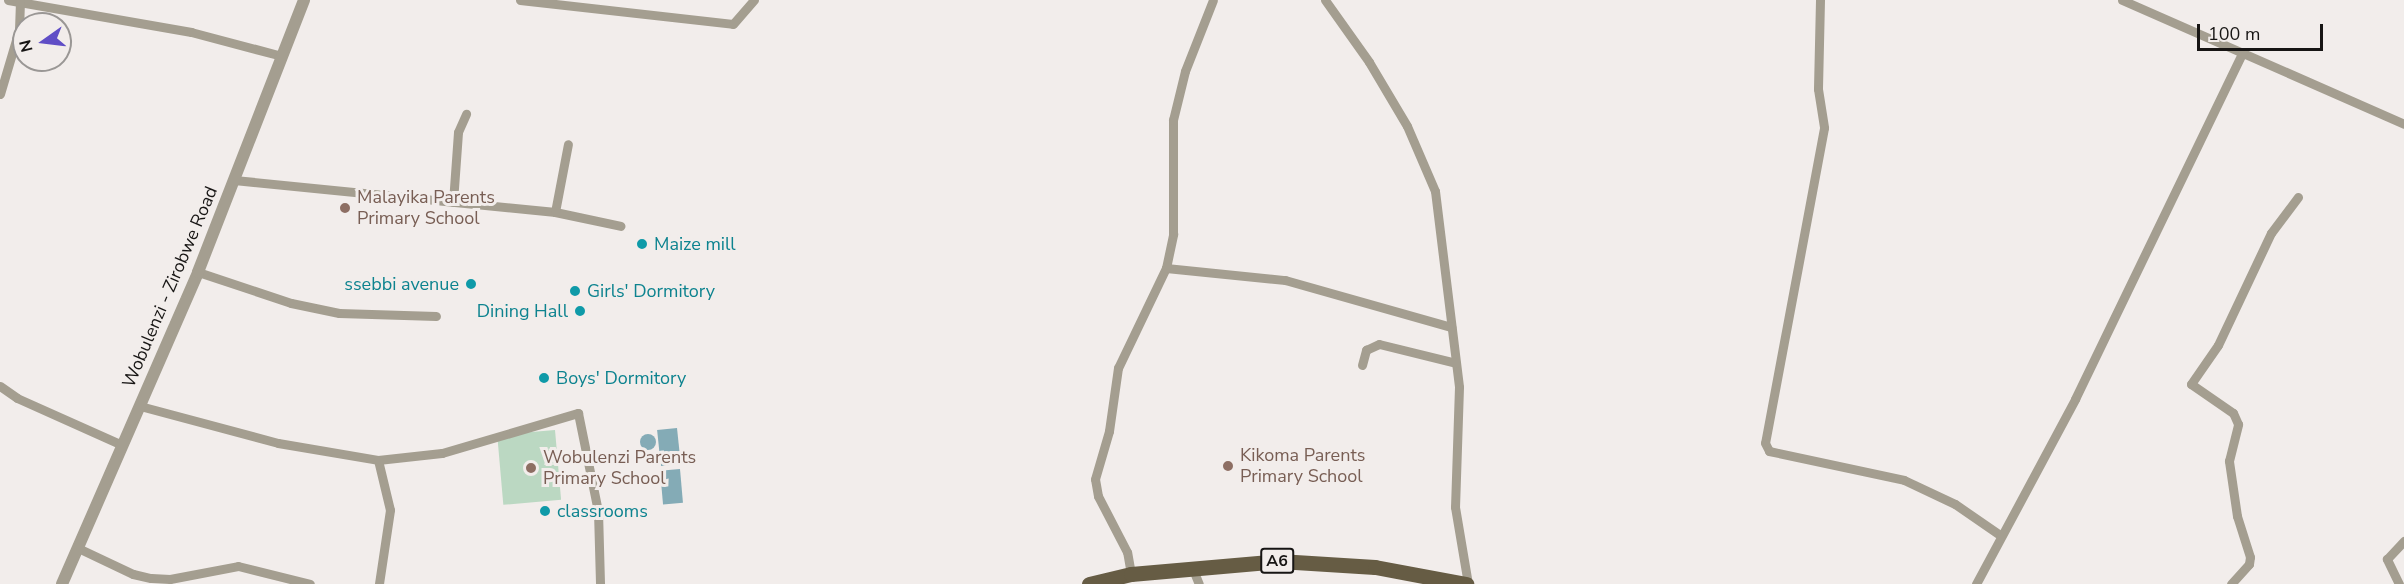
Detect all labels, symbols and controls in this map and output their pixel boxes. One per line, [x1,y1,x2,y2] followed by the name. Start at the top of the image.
[12,12,72,72] north arrow
[2200,12,2326,50] scale bar
[2208,22,2260,46] text: 100 m
[14,37,39,54] text: N
[118,183,222,391] street label: Wobulenzi - Zirobwe Road
[357,187,495,230] place label: Malayika Parents Primary School
[338,201,352,215] marker: Malayika Parents Primary School
[654,233,736,255] place label: Maize mill
[635,237,649,251] marker: Maize mill
[344,273,459,295] place label: ssebbi avenue
[464,277,478,291] marker: ssebbi avenue
[587,280,715,302] place label: Girls' Dormitory
[568,284,582,298] marker: Girls' Dormitory
[477,300,568,322] place label: Dining Hall
[573,304,587,318] marker: Dining Hall
[556,367,686,389] place label: Boys' Dormitory
[537,371,551,385] marker: Boys' Dormitory
[1240,445,1365,488] place label: Kikoma Parents Primary School
[543,447,696,490] place label: Wobulenzi Parents Primary School
[1221,459,1235,473] marker: Kikoma Parents Primary School
[524,461,538,475] marker: Wobulenzi Parents Primary School
[557,500,648,522] place label: classrooms
[538,504,552,518] marker: classrooms
[1259,548,1295,574] road number: A6

